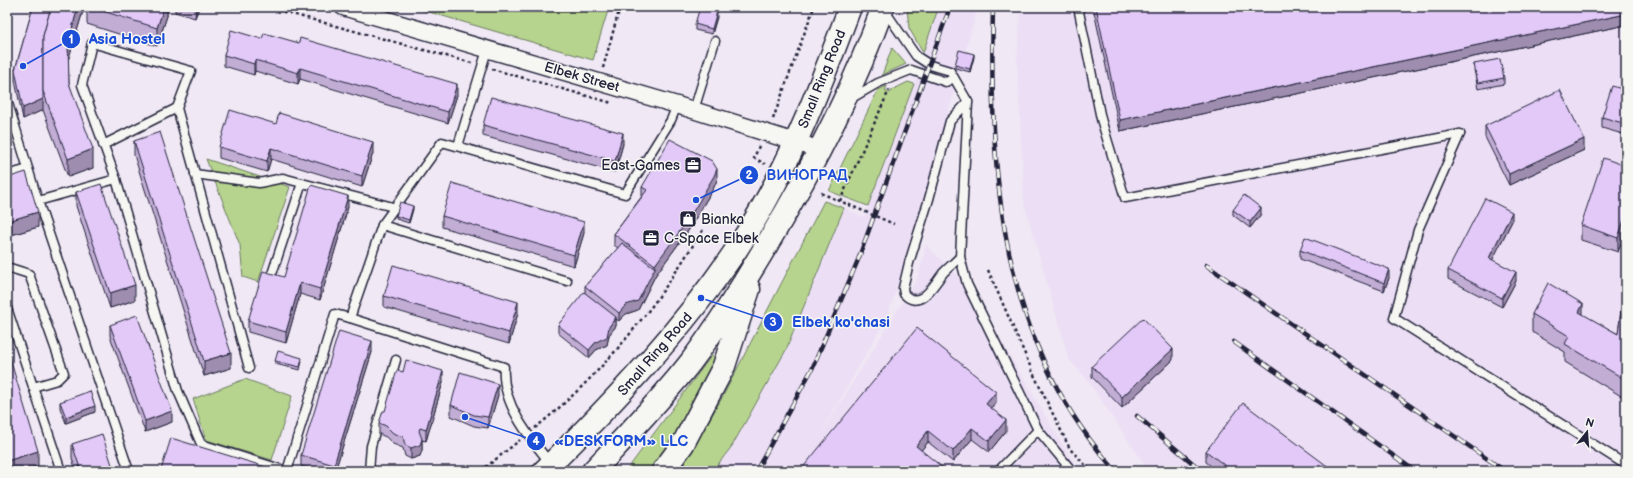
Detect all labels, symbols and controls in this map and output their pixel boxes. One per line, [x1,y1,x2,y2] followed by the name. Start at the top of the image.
[61,25,173,52] callout: Asia Hostel
[794,27,850,131] street label: Small Ring Road
[88,30,165,49] text: Asia Hostel
[68,32,74,47] text: 1
[542,58,622,96] street label: Elbek Street
[683,155,703,175] office icon: East-Games
[601,157,680,174] place label: East-Games
[739,162,855,189] callout: ВИНОГРАД
[767,166,848,185] text: ВИНОГРАД
[745,168,753,183] text: 2
[678,209,698,229] shop icon: Bianka
[701,211,744,228] place label: Bianka
[641,228,661,248] office icon: C-Space Elbek
[664,230,759,247] place label: C-Space Elbek
[614,309,696,399] street label: Small Ring Road
[763,309,898,336] callout: Elbek ko'chasi
[792,313,890,332] text: Elbek ko'chasi
[769,315,777,330] text: 3
[1567,412,1607,452] north arrow
[1584,415,1596,430] text: N
[526,427,696,454] callout: «DESKFORM» LLC
[554,432,688,451] text: «DESKFORM» LLC
[532,434,540,449] text: 4

